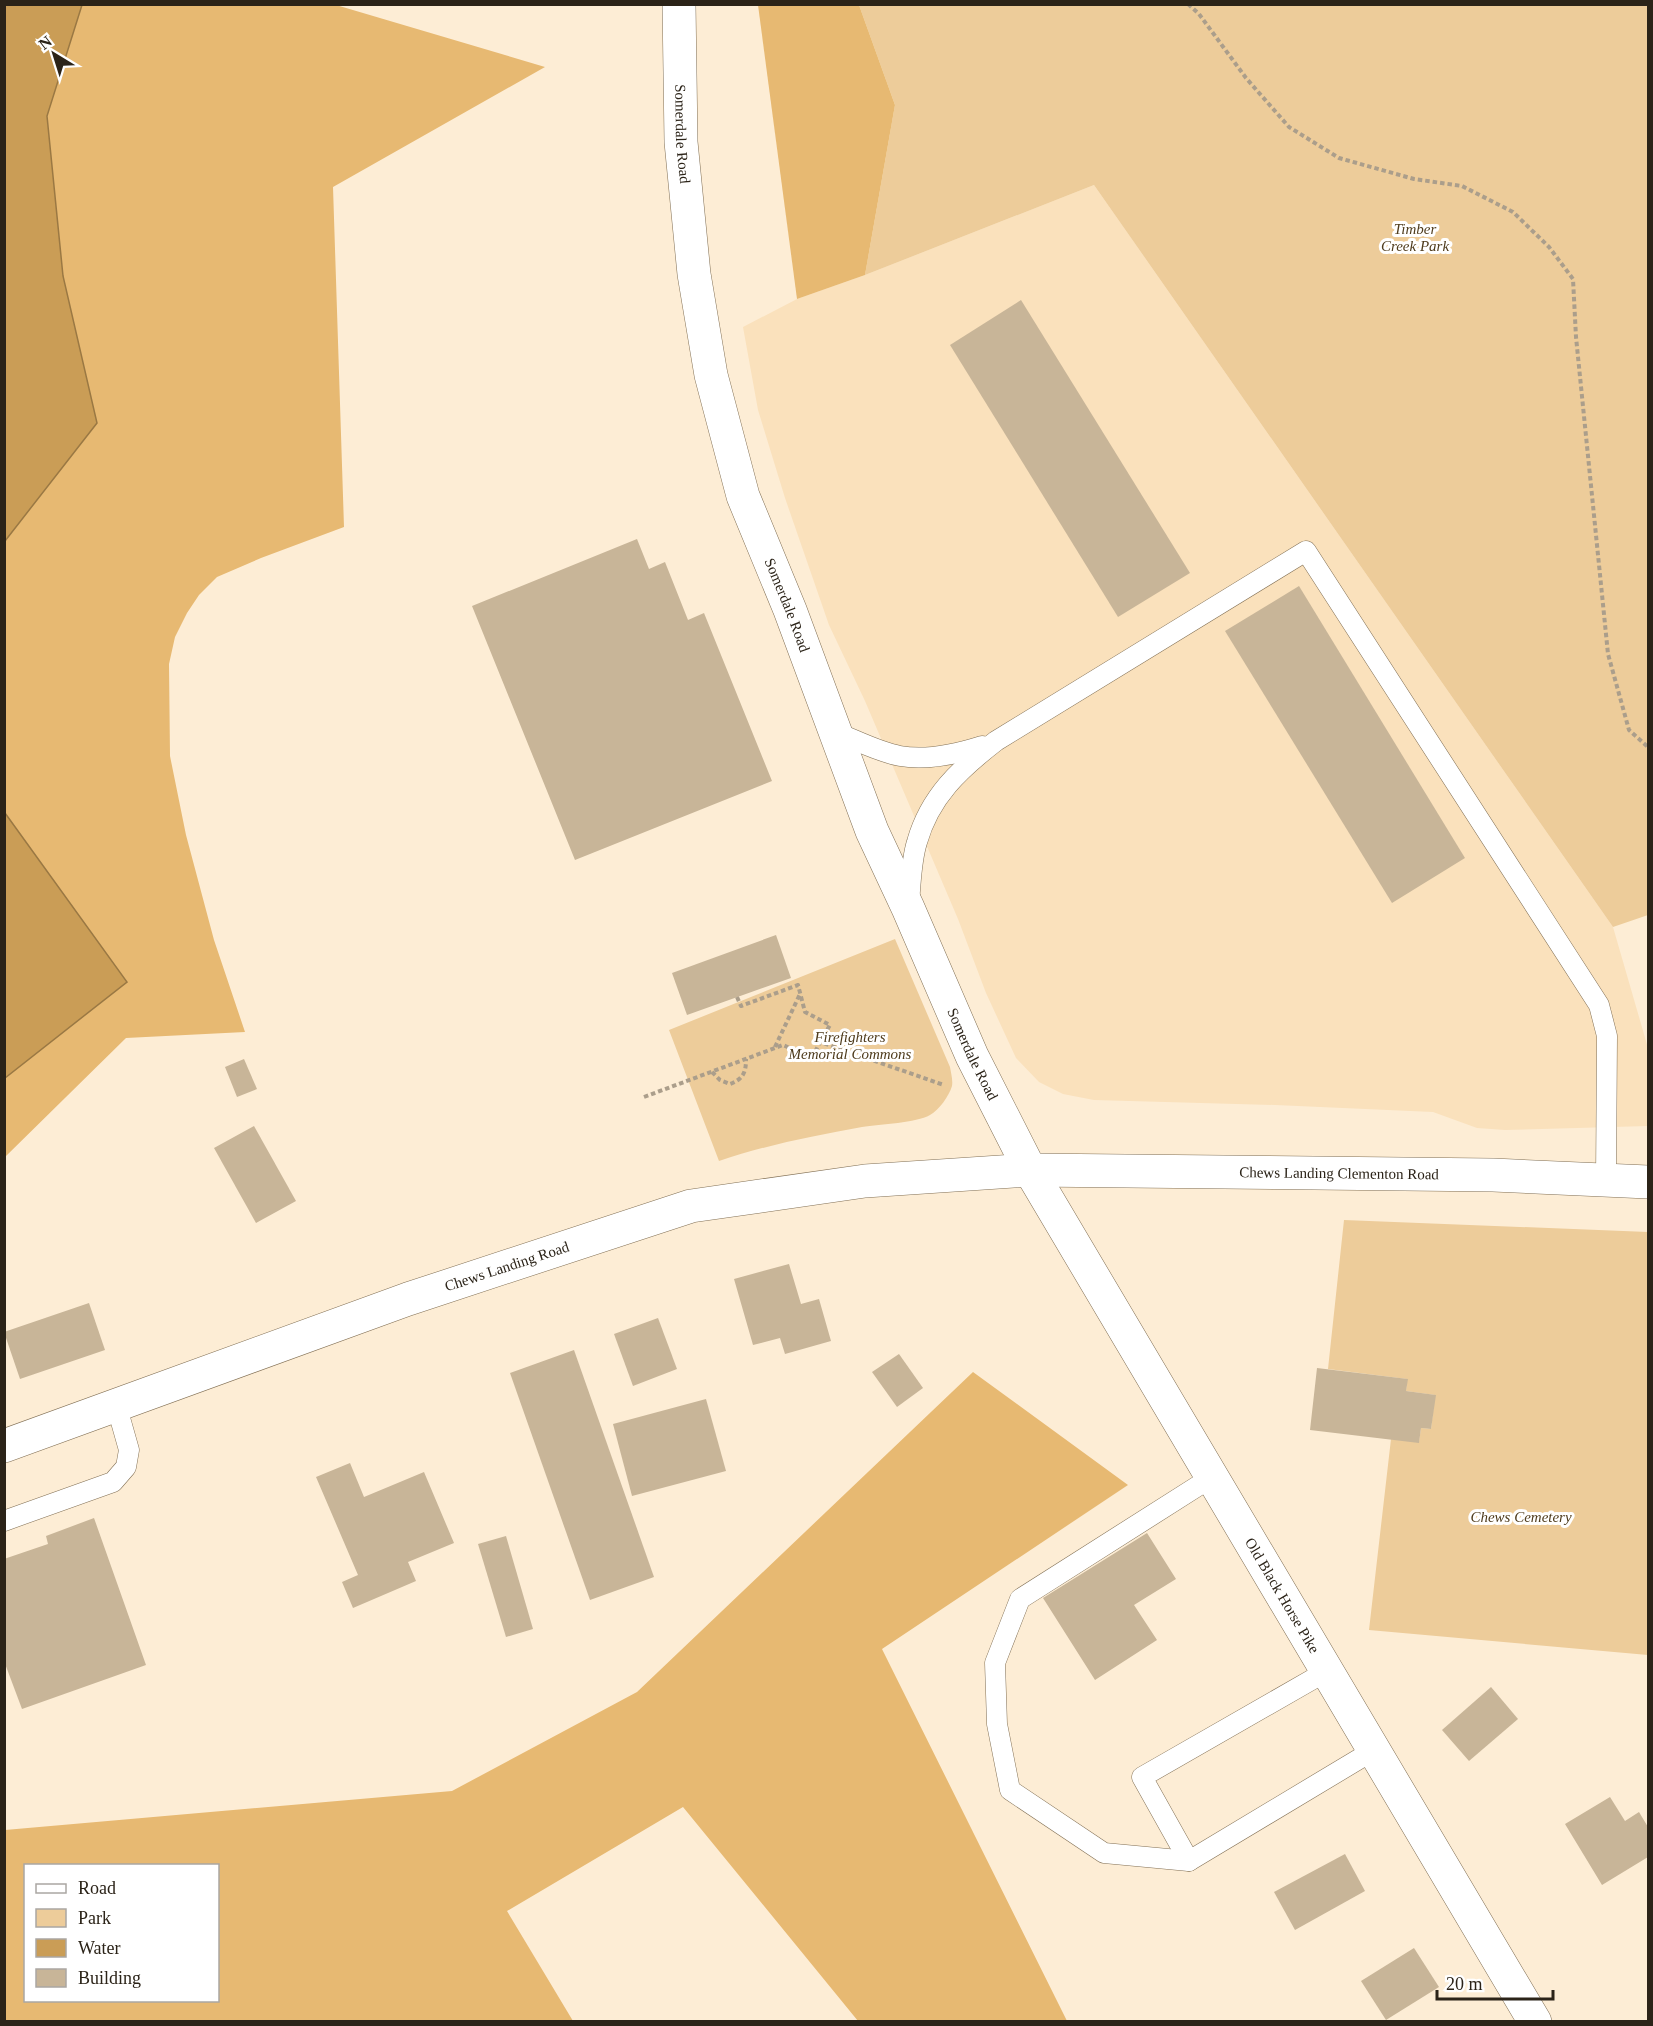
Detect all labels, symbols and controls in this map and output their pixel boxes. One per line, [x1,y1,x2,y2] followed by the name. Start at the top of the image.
[24,24,84,84] north arrow
[35,32,55,53] text: N
[672,84,693,185] street label: Somerdale Road
[1381,221,1449,254] park label: Timber Creek Park
[762,556,813,655] street label: Somerdale Road
[944,1006,1001,1103] street label: Somerdale Road
[788,1029,912,1062] park label: Firefighters Memorial Commons
[1239,1164,1439,1182] street label: Chews Landing Clementon Road
[443,1238,572,1294] street label: Chews Landing Road
[1470,1509,1572,1525] park label: Chews Cemetery
[1242,1535,1323,1656] street label: Old Black Horse Pike
[24,1864,219,2002] legend
[78,1878,116,1898] text: Road
[78,1908,111,1928] text: Park
[78,1938,121,1958] text: Water
[1437,1963,1552,2001] scale bar
[78,1968,141,1988] text: Building
[1446,1974,1483,1994] text: 20 m

